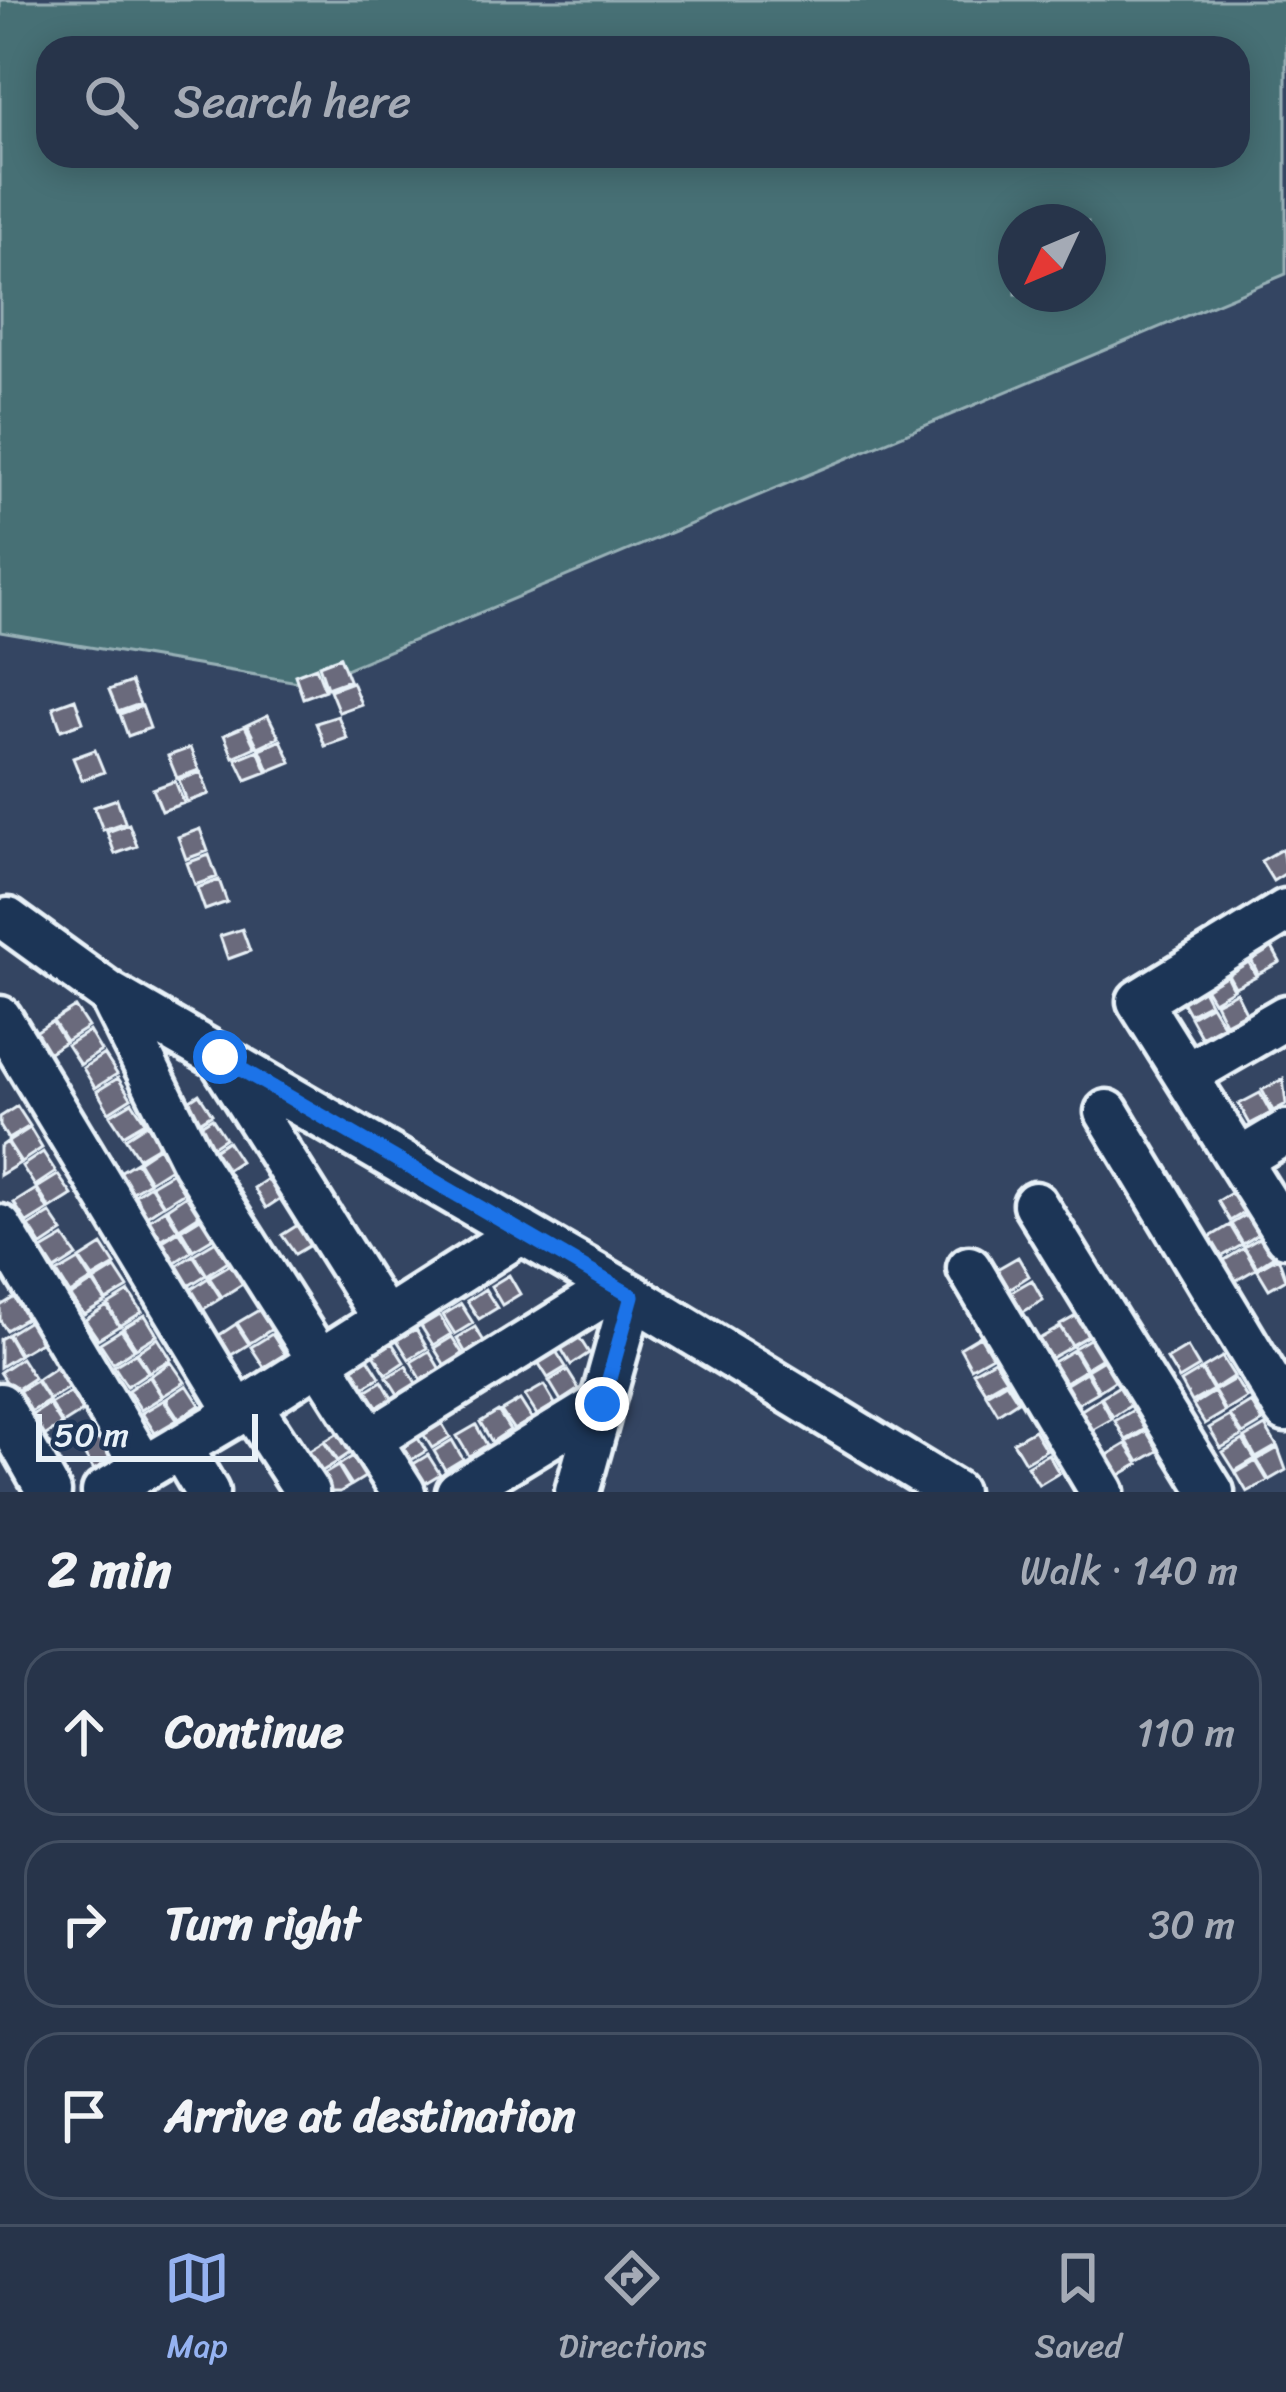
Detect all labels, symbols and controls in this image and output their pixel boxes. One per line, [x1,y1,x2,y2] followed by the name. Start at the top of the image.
[36,36,1250,168] search box
[174,62,411,142] text: Search here
[78,69,144,135] icon: search
[998,204,1106,312] north arrow
[193,1030,247,1084] route start
[575,1377,629,1431] route end
[54,1406,129,1464] text: 50 m
[36,1408,258,1461] scale bar
[48,1525,171,1615] text: 2 min
[1020,1536,1238,1605] text: Walk · 140 m
[165,1692,344,1772] text: Continue
[1137,1698,1235,1767] text: 110 m
[51,1699,117,1765] icon: ahead
[165,1884,360,1964] text: Turn right
[1149,1890,1235,1959] text: 30 m
[51,1891,117,1957] icon: right
[165,2076,575,2156] text: Arrive at destination
[51,2083,117,2149] icon: arrive
[164,2245,230,2375] tab: Map
[559,2245,706,2375] tab: Directions
[1035,2245,1122,2375] tab: Saved

